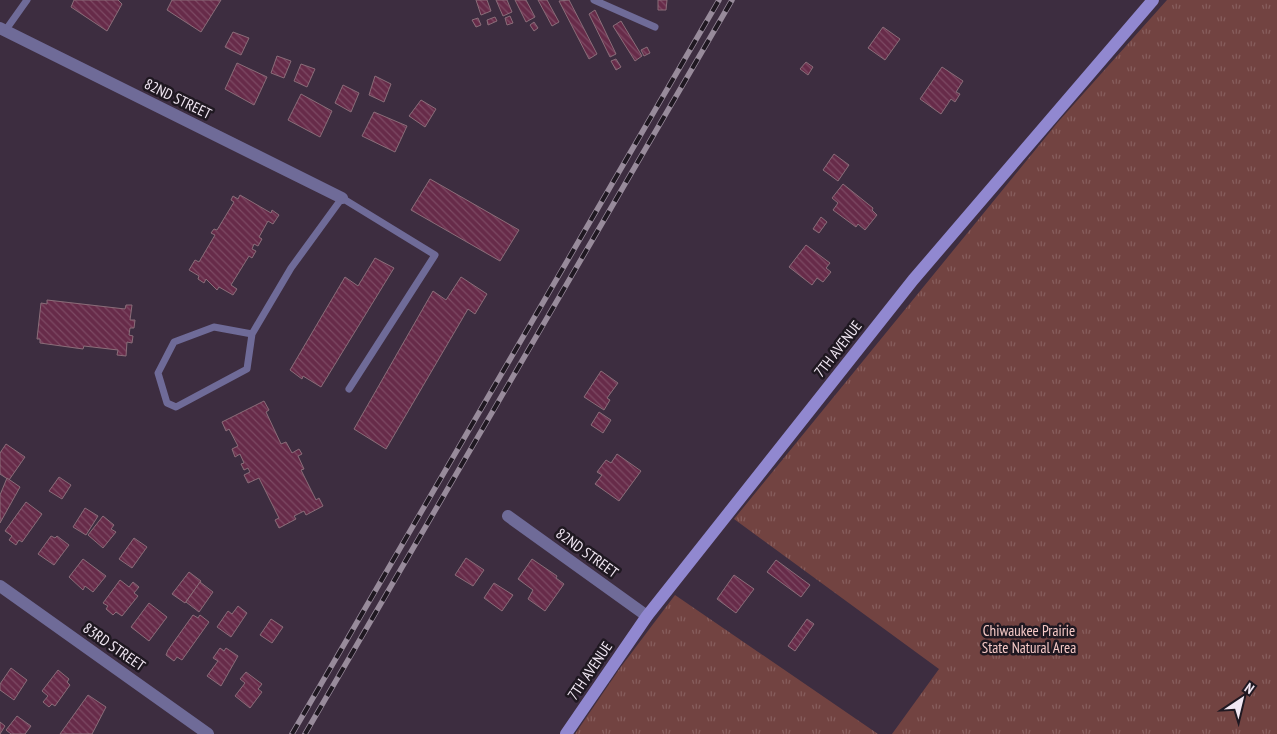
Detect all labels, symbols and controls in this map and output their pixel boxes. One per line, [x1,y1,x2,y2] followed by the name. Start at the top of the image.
[141,74,215,123] street label: 82ND STREET
[810,317,866,381] street label: 7TH AVENUE
[552,524,622,582] street label: 82ND STREET
[79,618,149,675] street label: 83RD STREET
[982,621,1076,657] park label: Chiwaukee Prairie State Natural Area
[563,638,616,704] street label: 7TH AVENUE
[1217,674,1267,724] north arrow
[1241,679,1258,698] text: N

